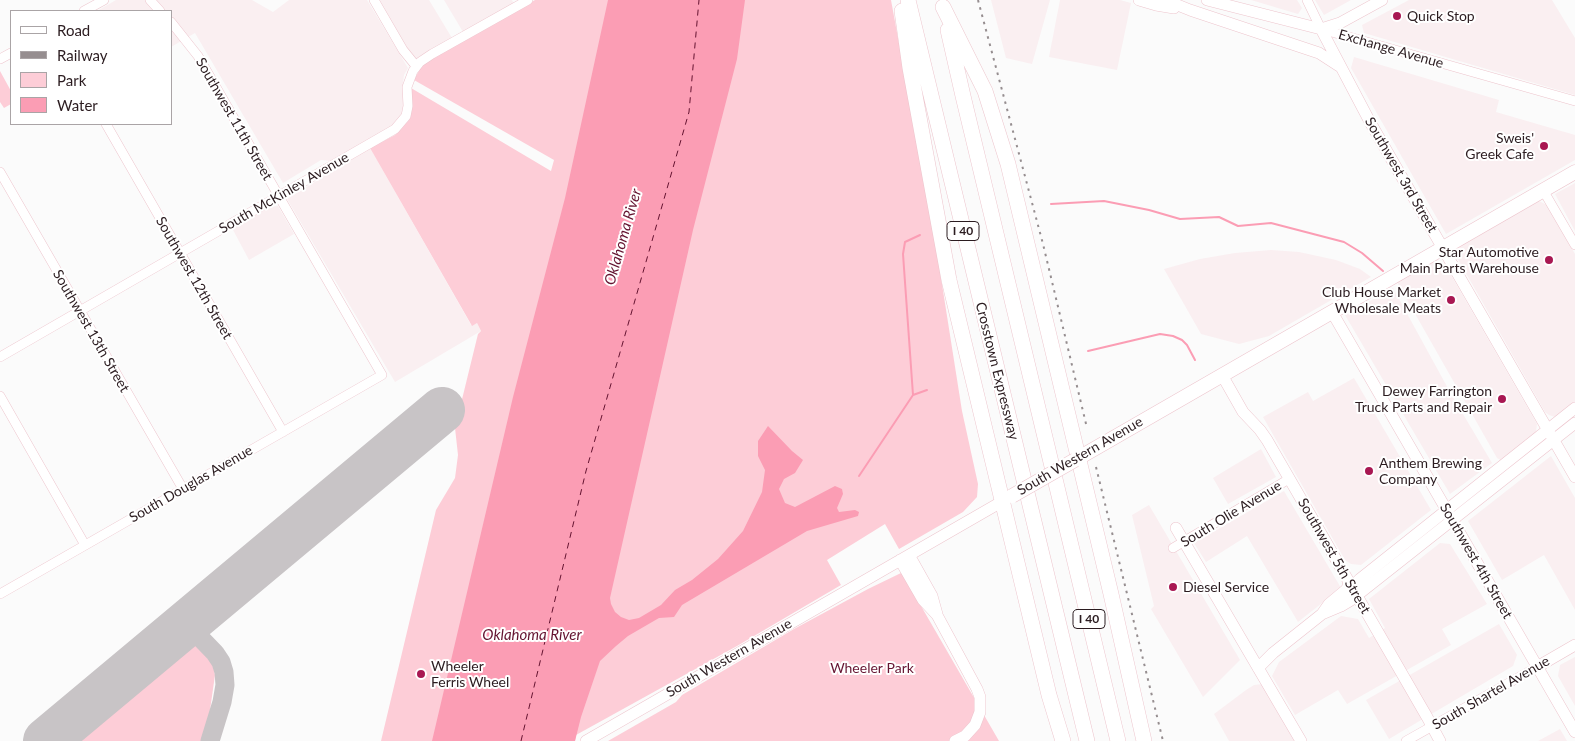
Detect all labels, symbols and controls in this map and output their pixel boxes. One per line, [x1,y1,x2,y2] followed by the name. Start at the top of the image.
[1407,8,1475,24] place label: Quick Stop
[10,10,172,125] legend
[1391,10,1403,22] marker: Quick Stop
[57,21,90,39] text: Road
[1337,26,1445,72] street label: Exchange Avenue
[57,46,108,64] text: Railway
[192,55,276,183] street label: Southwest 11th Street
[57,71,86,89] text: Park
[57,96,98,114] text: Water
[1361,114,1441,236] street label: Southwest 3rd Street
[1465,130,1534,162] place label: Sweis' Greek Cafe
[1538,140,1550,152] marker: Sweis' Greek Cafe
[216,149,352,237] street label: South McKinley Avenue
[601,187,645,287] water label: Oklahoma River
[152,214,236,342] street label: Southwest 12th Street
[947,222,979,240] road number: I 40
[1400,244,1539,276] place label: Star Automotive Main Parts Warehouse
[1543,254,1555,266] marker: Star Automotive Main Parts Warehouse
[49,267,133,395] street label: Southwest 13th Street
[1322,284,1441,316] place label: Club House Market Wholesale Meats
[1445,294,1457,306] marker: Club House Market Wholesale Meats
[972,300,1022,442] street label: Crosstown Expressway
[1355,383,1492,416] place label: Dewey Farrington Truck Parts and Repair
[1496,393,1508,405] marker: Dewey Farrington Truck Parts and Repair
[1014,413,1146,499] street label: South Western Avenue
[126,442,256,526] street label: South Douglas Avenue
[1379,455,1482,488] place label: Anthem Brewing Company
[1363,465,1375,477] marker: Anthem Brewing Company
[1177,477,1285,551] street label: South Olie Avenue
[1294,495,1374,617] street label: Southwest 5th Street
[1436,500,1516,622] street label: Southwest 4th Street
[1183,579,1269,595] place label: Diesel Service
[1167,581,1179,593] marker: Diesel Service
[1073,610,1105,628] road number: I 40
[663,615,795,701] street label: South Western Avenue
[482,626,582,644] water label: Oklahoma River
[1429,653,1553,733] street label: South Shartel Avenue
[431,658,509,690] place label: Wheeler Ferris Wheel
[830,660,914,676] park label: Wheeler Park
[415,668,427,680] marker: Wheeler Ferris Wheel

